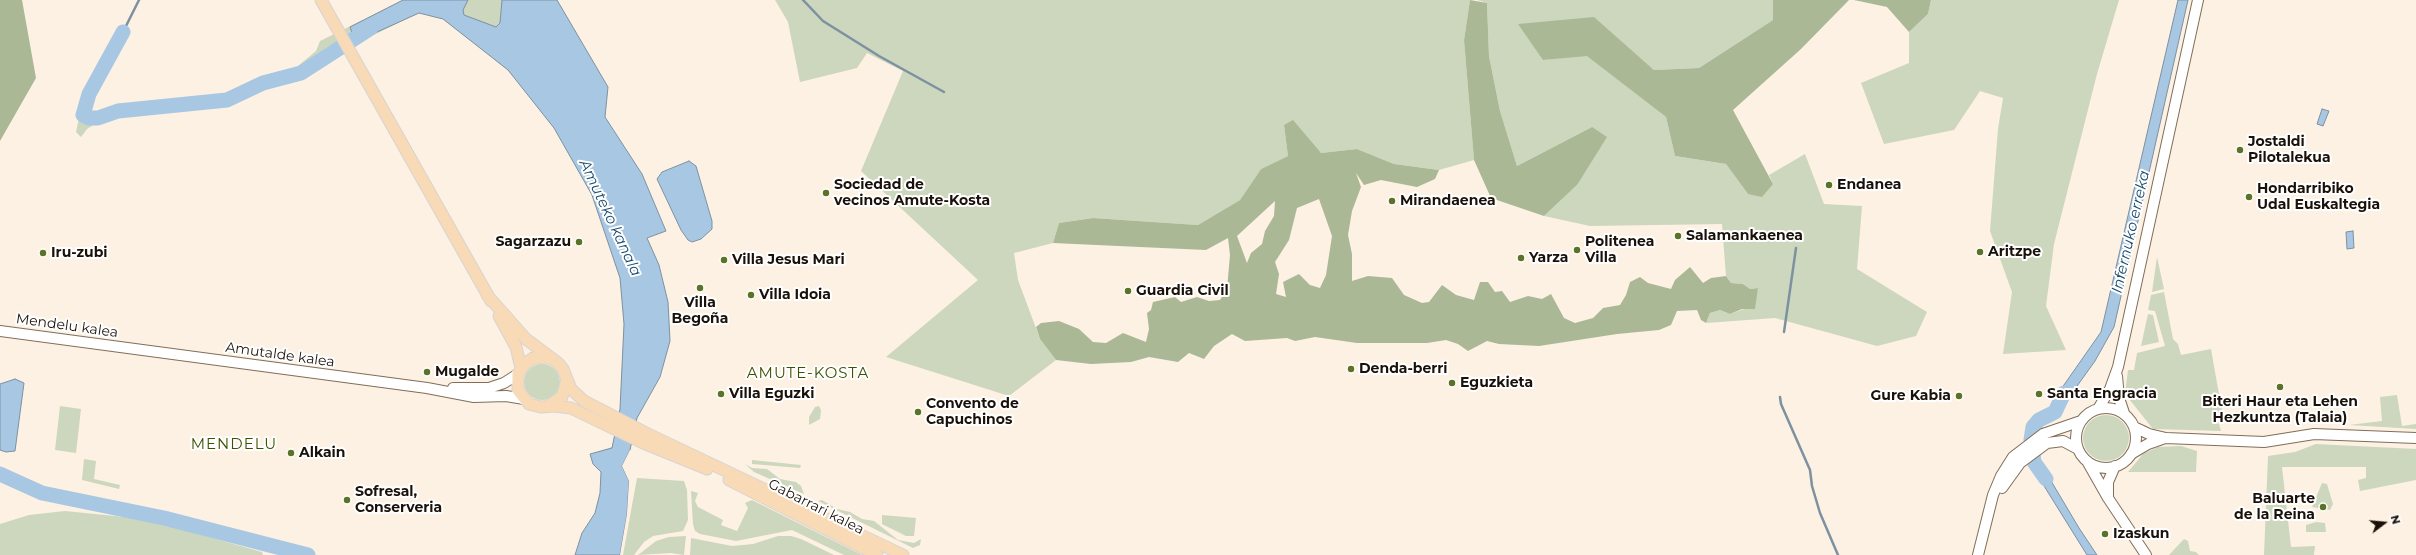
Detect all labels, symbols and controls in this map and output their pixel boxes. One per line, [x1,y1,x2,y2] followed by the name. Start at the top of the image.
[2248,134,2331,166] place label: Jostaldi Pilotalekua
[2235,145,2245,155] marker: Jostaldi Pilotalekua
[575,157,645,279] water label: Amuteko kanala
[2108,169,2154,295] water label: Infernuko erreka
[834,177,990,210] place label: Sociedad de vecinos Amute-Kosta
[1837,177,1901,193] place label: Endanea
[1824,180,1834,190] marker: Endanea
[2257,181,2380,214] place label: Hondarribiko Udal Euskaltegia
[821,188,831,198] marker: Sociedad de vecinos Amute-Kosta
[2244,192,2254,202] marker: Hondarribiko Udal Euskaltegia
[1400,193,1496,209] place label: Mirandaenea
[1387,196,1397,206] marker: Mirandaenea
[1686,228,1803,244] place label: Salamankaenea
[1673,231,1683,241] marker: Salamankaenea
[495,234,571,250] place label: Sagarzazu
[1585,234,1654,266] place label: Politenea Villa
[574,237,584,247] marker: Sagarzazu
[1988,244,2041,260] place label: Aritzpe
[51,245,108,261] place label: Iru-zubi
[1572,245,1582,255] marker: Politenea Villa
[1975,247,1985,257] marker: Aritzpe
[38,248,48,258] marker: Iru-zubi
[1529,250,1568,266] place label: Yarza
[732,252,845,268] place label: Villa Jesus Mari
[1516,253,1526,263] marker: Yarza
[719,255,729,265] marker: Villa Jesus Mari
[695,283,705,293] marker: Villa Begoña
[1136,283,1229,299] place label: Guardia Civil
[1123,286,1133,296] marker: Guardia Civil
[759,287,831,303] place label: Villa Idoia
[746,290,756,300] marker: Villa Idoia
[672,295,728,328] place label: Villa Begoña
[15,311,119,341] street label: Mendelu kalea
[224,339,336,371] street label: Amutalde kalea
[1359,361,1448,377] place label: Denda-berri
[435,364,499,380] place label: Mugalde
[1346,364,1356,374] marker: Denda-berri
[747,365,869,383] district label: AMUTE-KOSTA
[422,367,432,377] marker: Mugalde
[1460,375,1533,391] place label: Eguzkieta
[1447,378,1457,388] marker: Eguzkieta
[2275,382,2285,392] marker: Biteri Haur eta Lehen Hezkuntza (Talaia)
[729,386,814,402] place label: Villa Eguzki
[2047,386,2157,402] place label: Santa Engracia
[1871,388,1951,404] place label: Gure Kabia
[716,389,726,399] marker: Villa Eguzki
[2034,389,2044,399] marker: Santa Engracia
[1954,391,1964,401] marker: Gure Kabia
[2202,394,2358,426] place label: Biteri Haur eta Lehen Hezkuntza (Talaia)
[926,396,1019,428] place label: Convento de Capuchinos
[913,407,923,417] marker: Convento de Capuchinos
[191,436,277,454] district label: MENDELU
[299,445,345,461] place label: Alkain
[286,448,296,458] marker: Alkain
[765,476,867,538] street label: Gabarrari kalea
[355,484,442,516] place label: Sofresal, Conserveria
[2234,491,2315,524] place label: Baluarte de la Reina
[342,495,352,505] marker: Sofresal, Conserveria
[2318,502,2328,512] marker: Baluarte de la Reina
[2364,503,2404,543] north arrow
[2388,513,2403,526] text: N
[2113,526,2170,542] place label: Izaskun
[2100,529,2110,539] marker: Izaskun

